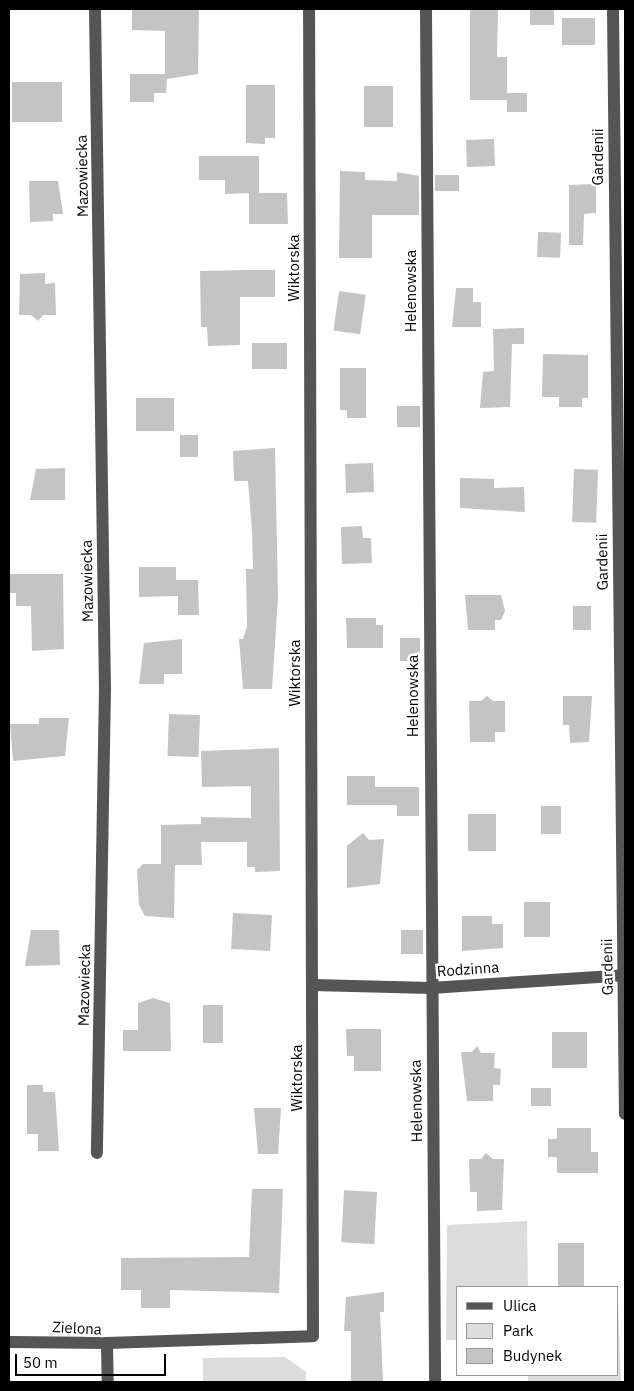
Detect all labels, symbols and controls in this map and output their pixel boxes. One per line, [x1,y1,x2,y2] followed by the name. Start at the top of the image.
[589,129,607,185] street label: Gardenii
[72,135,92,217] street label: Mazowiecka
[285,234,303,302] street label: Wiktorska
[402,250,420,332] street label: Helenowska
[593,533,611,591] street label: Gardenii
[77,540,97,622] street label: Mazowiecka
[286,639,304,707] street label: Wiktorska
[404,655,422,737] street label: Helenowska
[598,938,616,996] street label: Gardenii
[74,944,94,1026] street label: Mazowiecka
[436,958,500,980] street label: Rodzinna
[288,1044,306,1112] street label: Wiktorska
[406,1060,426,1142] street label: Helenowska
[456,1286,619,1376] legend
[503,1296,537,1315] text: Ulica
[52,1318,102,1338] street label: Zielona
[503,1321,533,1340] text: Park
[18,1344,169,1376] scale bar
[503,1346,562,1365] text: Budynek
[23,1353,58,1372] text: 50 m

